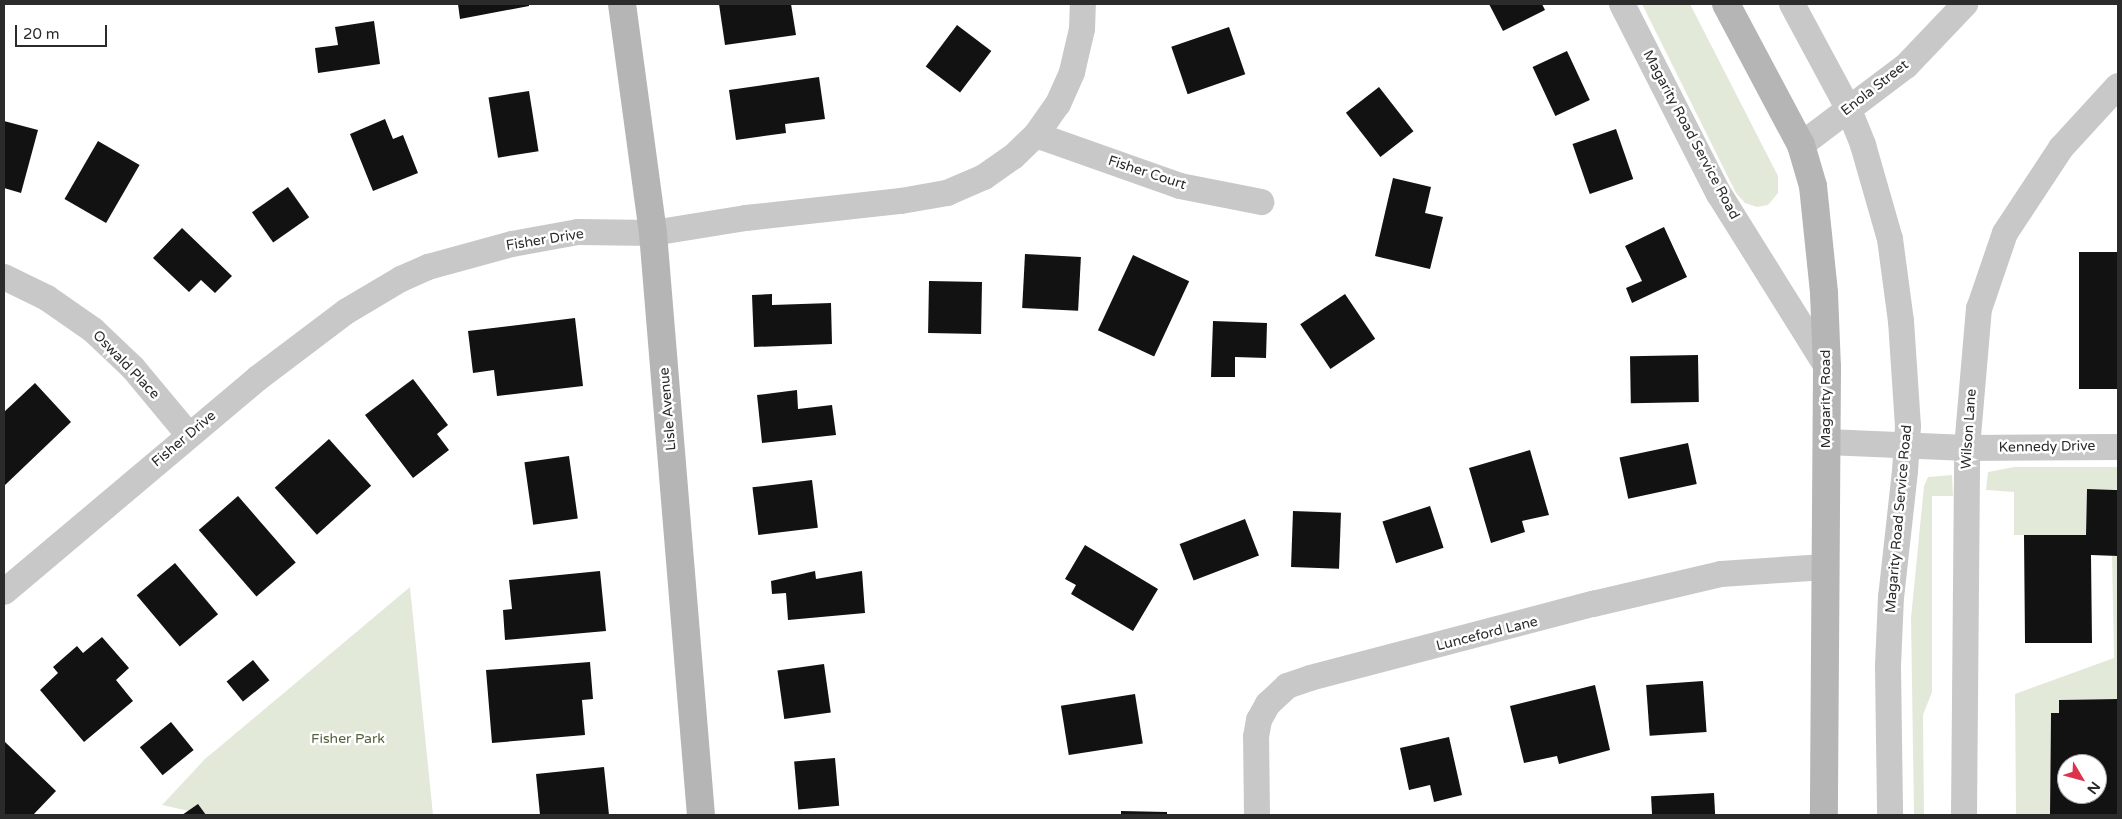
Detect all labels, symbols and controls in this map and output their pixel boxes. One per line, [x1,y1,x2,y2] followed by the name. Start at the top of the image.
[18,15,110,47] scale bar
[23,25,60,43] text: 20 m
[1639,48,1743,222] street label: Magarity Road Service Road
[1838,56,1912,120] street label: Enola Street
[1106,152,1188,194] street label: Fisher Court
[505,226,585,254] street label: Fisher Drive
[89,327,163,403] street label: Oswald Place
[1818,350,1834,448] street label: Magarity Road
[656,367,680,451] street label: Lisle Avenue
[1958,388,1980,470] street label: Wilson Lane
[149,407,219,471] street label: Fisher Drive
[1882,424,1916,614] street label: Magarity Road Service Road
[1998,438,2096,456] street label: Kennedy Drive
[1435,613,1539,655] street label: Lunceford Lane
[311,731,385,747] park label: Fisher Park
[2057,754,2107,804] north arrow
[2083,778,2104,797] text: N

